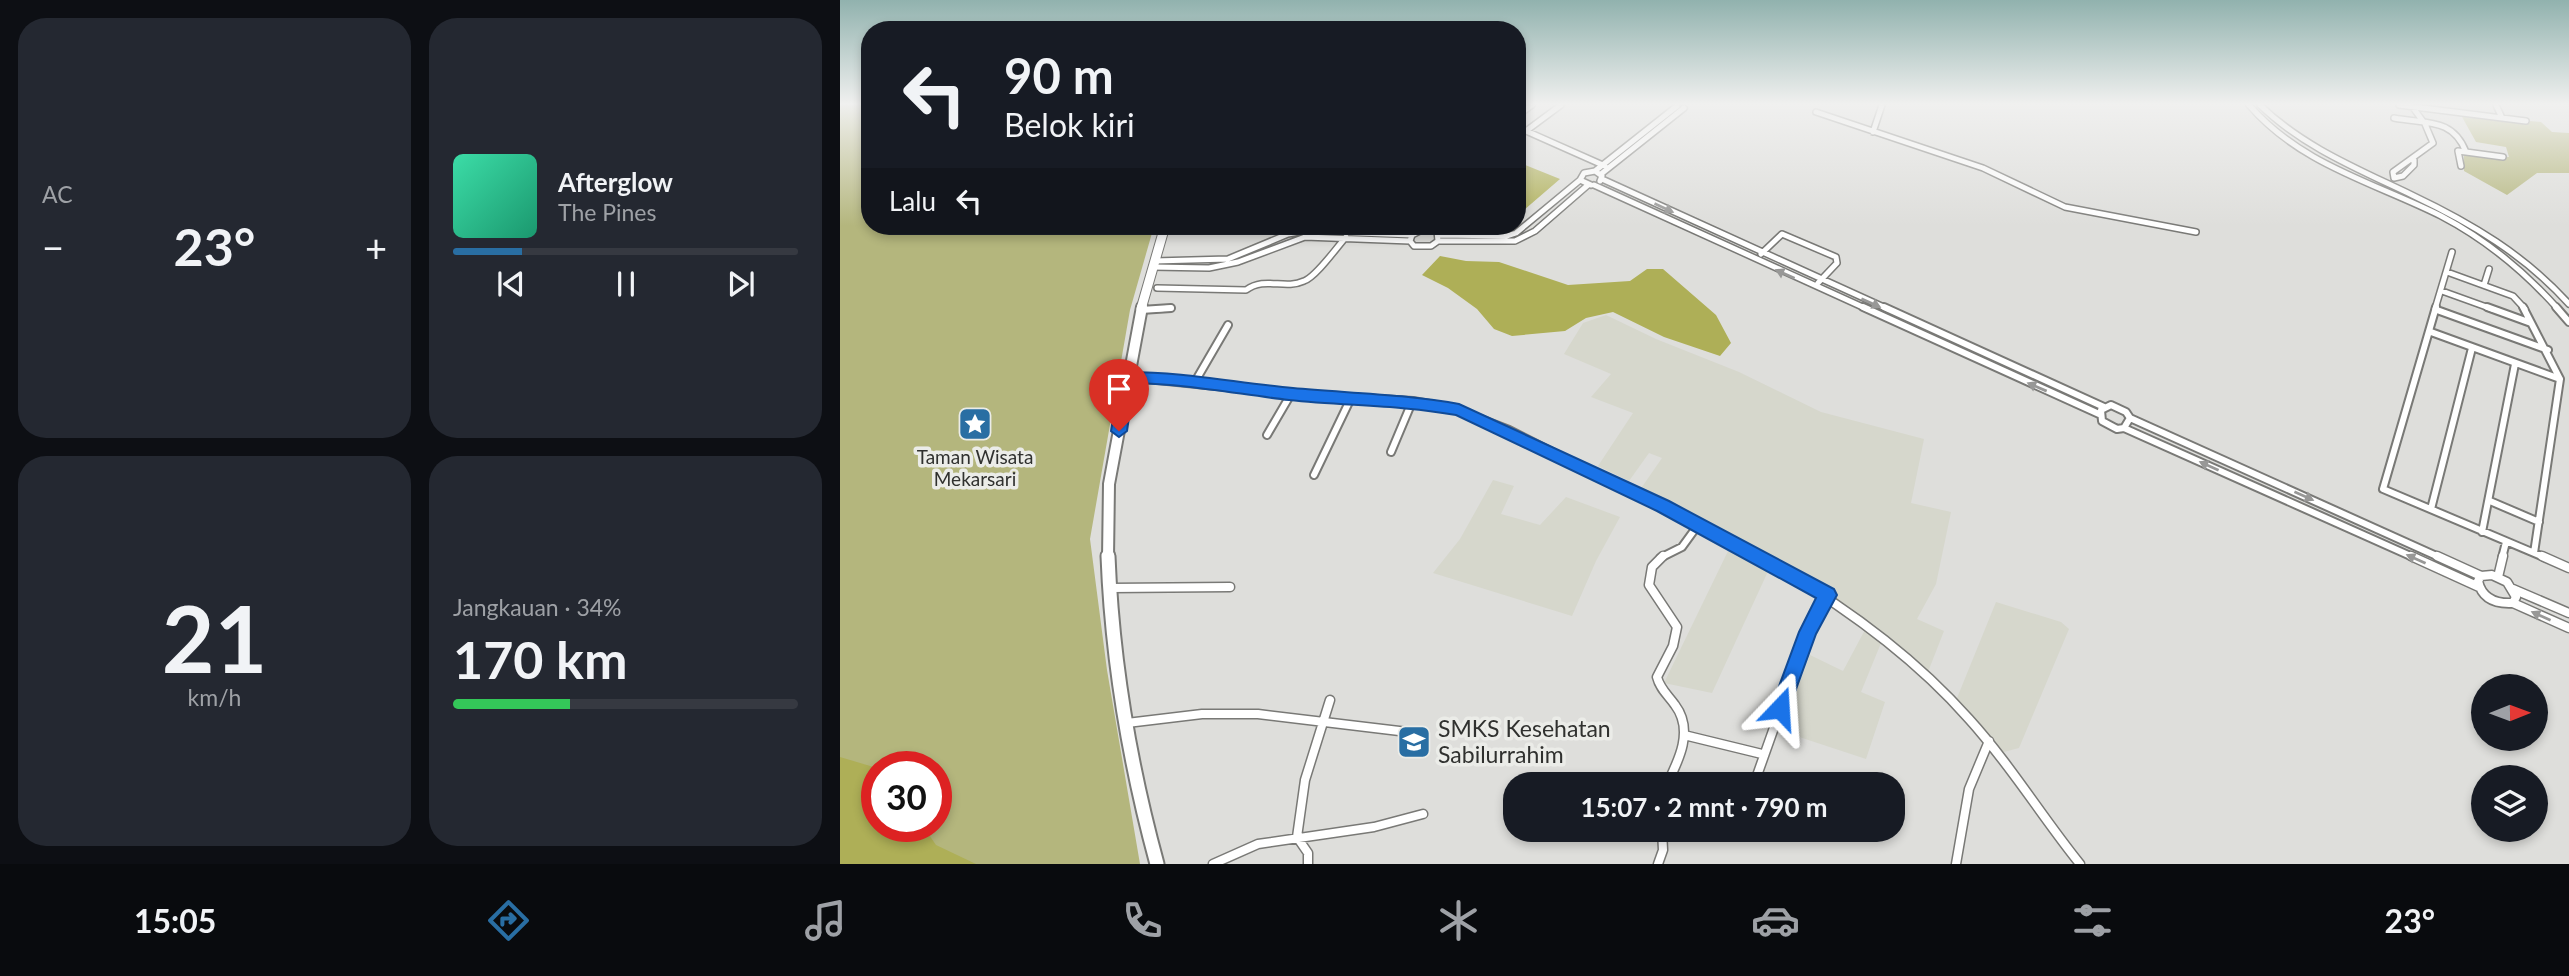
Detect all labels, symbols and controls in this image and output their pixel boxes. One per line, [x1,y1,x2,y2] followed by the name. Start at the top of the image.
[1004,46,1114,104] text: 90 m
[889,49,980,140] icon: left
[1004,105,1135,144] text: Belok kiri
[558,166,673,198] text: Afterglow
[42,180,73,208] text: AC
[950,182,988,220] icon: left
[889,185,936,217] text: Lalu
[558,198,656,226] text: The Pines
[1654,202,1674,214] one-way arrow
[174,215,255,277] text: 23°
[42,224,64,270] text: −
[365,224,387,270] text: +
[492,265,530,303] icon: previous
[607,265,645,303] icon: pause
[722,265,760,303] icon: next
[1775,268,1795,280] one-way arrow
[1861,297,1881,309] one-way arrow
[1089,359,1149,431] pin
[1100,370,1138,408] icon: arrive
[2026,382,2047,393] one-way arrow
[956,405,994,443] place icon: Taman Wisata Mekarsari
[917,445,1033,490] place label: Taman Wisata Mekarsari
[2199,460,2219,472] one-way arrow
[2294,490,2314,502] one-way arrow
[2406,553,2427,564] one-way arrow
[162,583,267,692] text: 21
[453,593,622,621] text: Jangkauan · 34%
[2530,610,2551,621] one-way arrow
[453,628,627,690] text: 170 km
[1743,671,1817,745] position arrow
[2471,674,2548,751] north arrow
[2471,674,2548,842] map controls
[188,683,241,711] text: km/h
[1438,714,1611,768] place label: SMKS Kesehatan Sabilurrahim
[1395,723,1433,761] school or university icon: SMKS Kesehatan Sabilurrahim
[861,751,952,842] speed limit sign: 30
[2471,765,2548,842] button: layers
[1580,791,1828,823] text: 15:07 · 2 mnt · 790 m
[484,896,533,945] icon: directions
[801,896,850,945] icon: music
[1118,896,1167,945] icon: phone
[1434,896,1483,945] icon: climate
[1751,896,1800,945] icon: car
[2068,896,2117,945] icon: filters
[134,901,216,940] text: 15:05
[2385,901,2435,940] text: 23°

